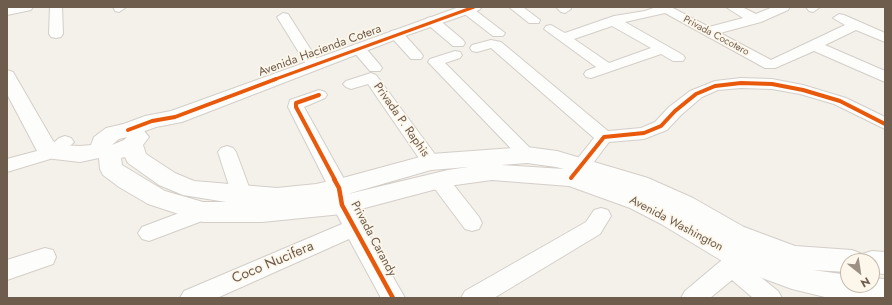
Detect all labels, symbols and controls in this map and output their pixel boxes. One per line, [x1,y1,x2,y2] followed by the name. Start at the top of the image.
[681,14,751,58] street label: Privada Cocotero
[257,22,383,80] street label: Avenida Hacienda Cotera
[370,80,432,160] street label: Privada P. Raphis
[627,193,725,255] street label: Avenida Washington
[347,199,399,279] street label: Privada Carandy
[230,238,316,288] street label: Coco Nucifera
[840,253,880,293] north arrow
[858,273,873,292] text: N

